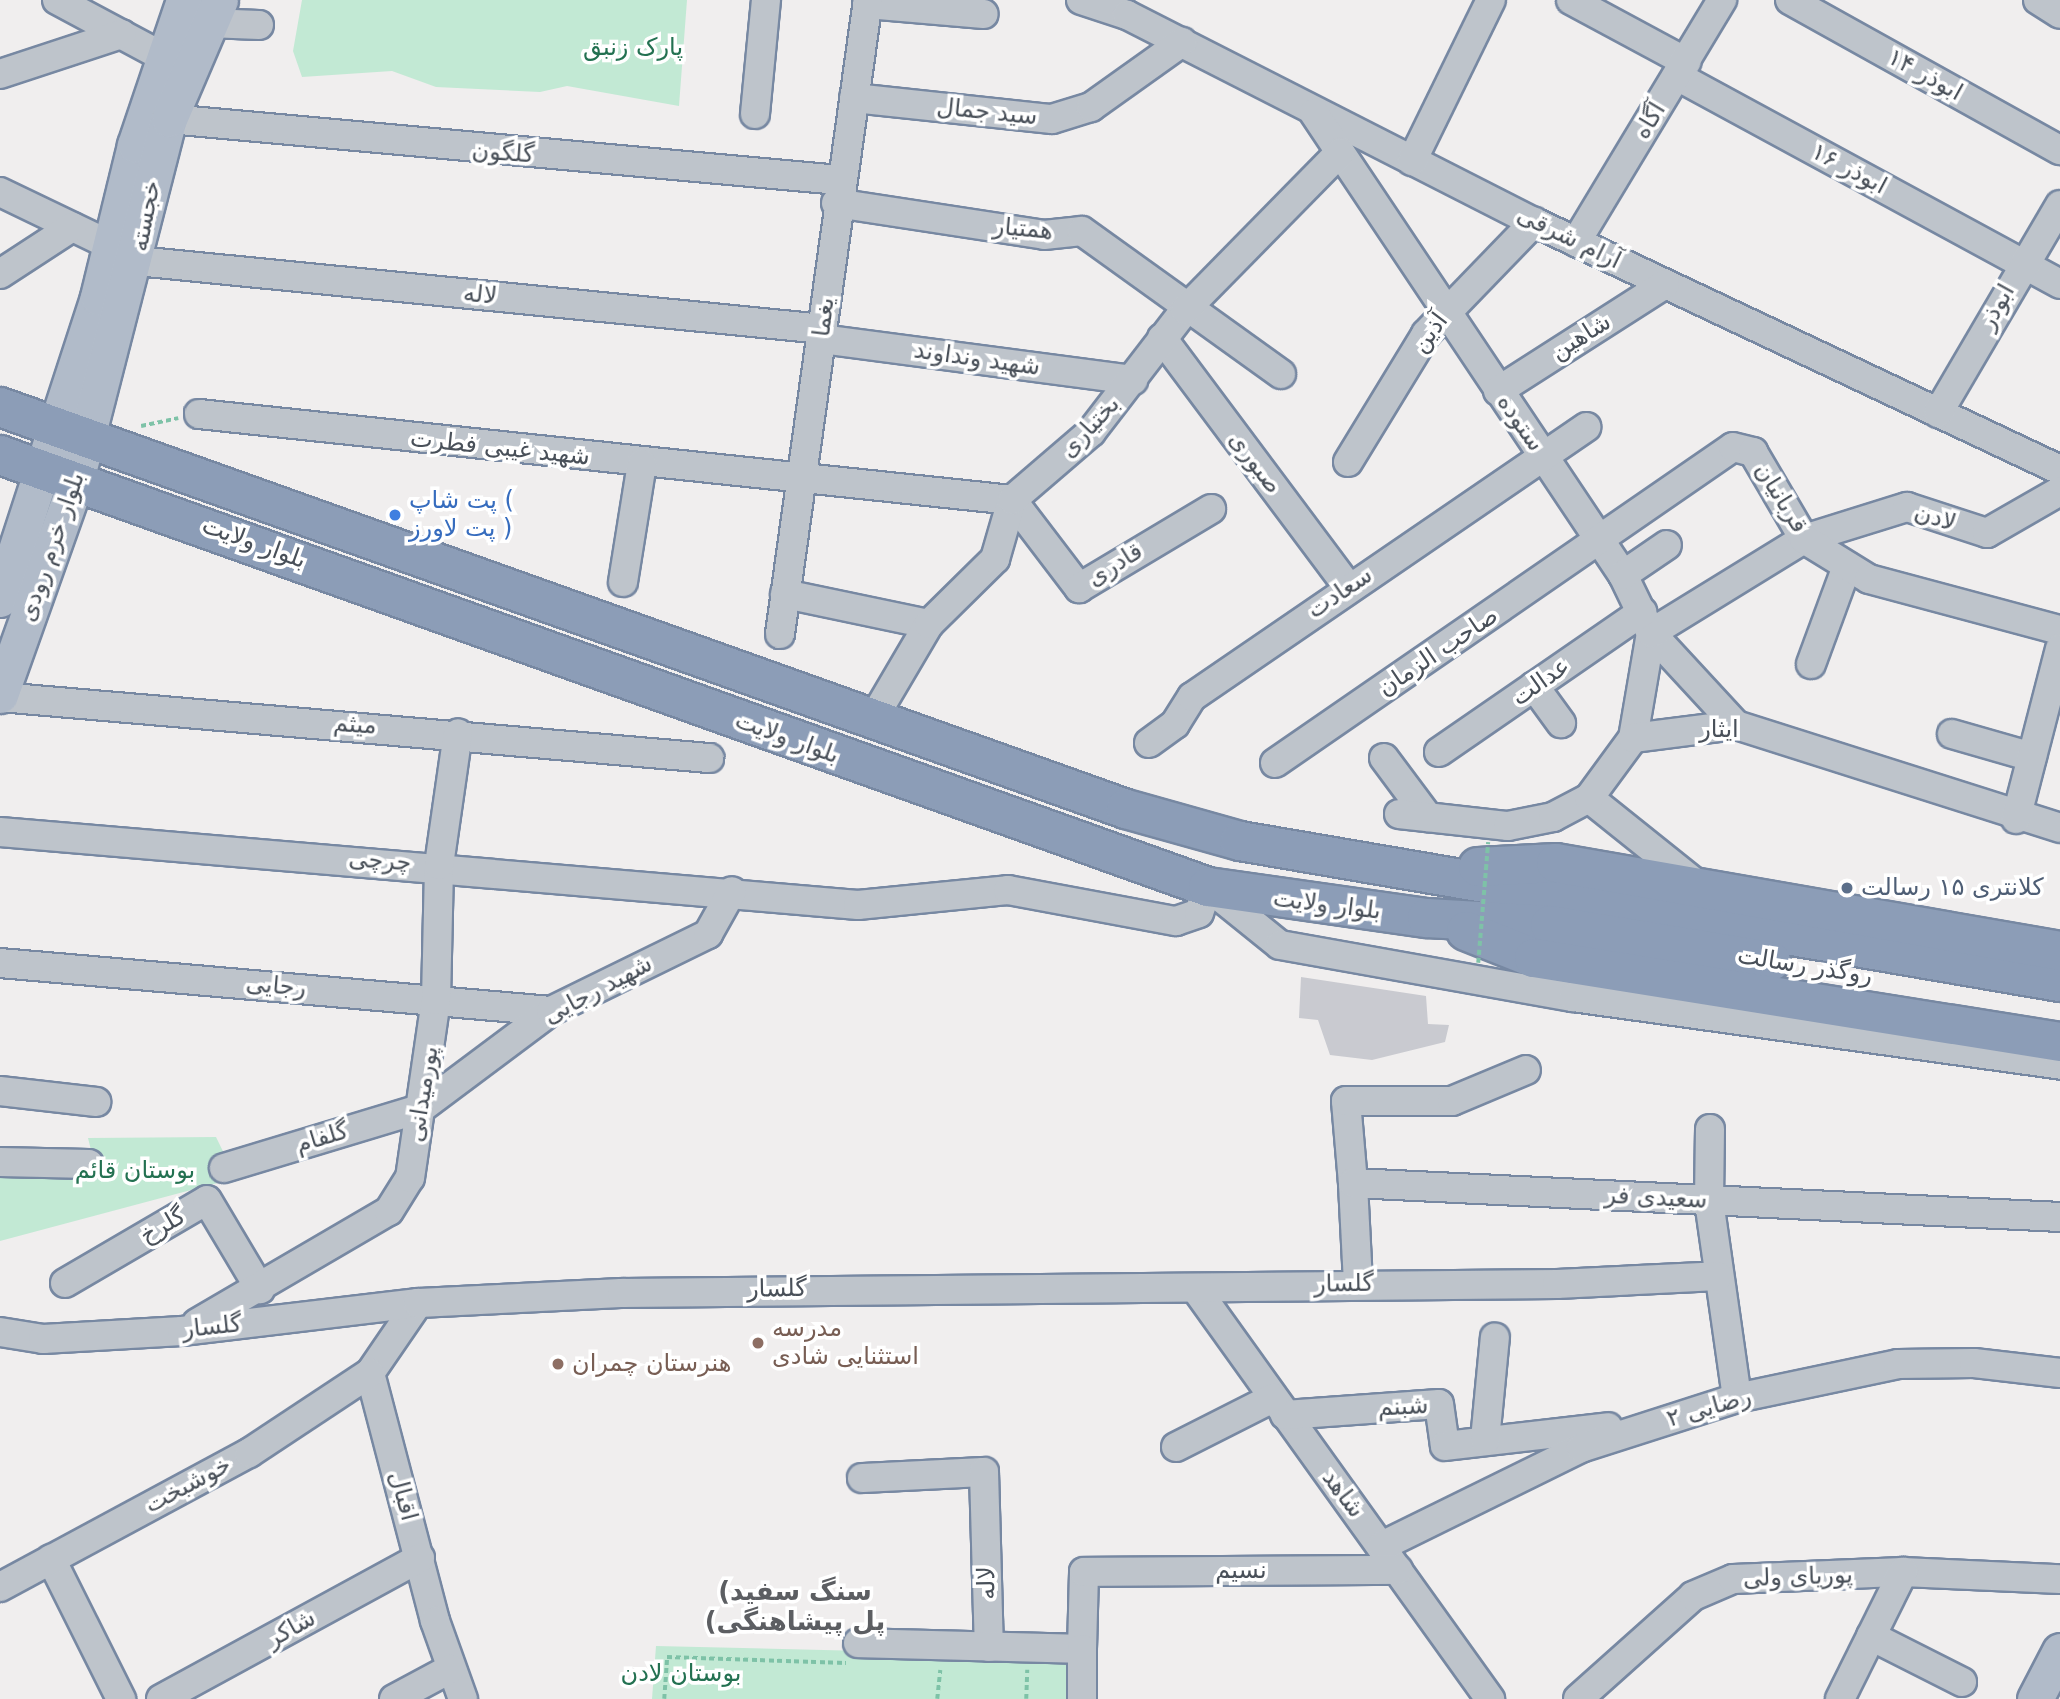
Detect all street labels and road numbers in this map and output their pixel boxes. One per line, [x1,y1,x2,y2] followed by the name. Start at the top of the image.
[1882,43,1968,107] street label: ابوذر ۱۴
[935,92,1039,132] street label: سید جمال
[1628,97,1672,145] street label: آگاه
[471,136,535,170] street label: گلگون
[1806,137,1892,201] street label: ابوذر ۱۶
[125,178,167,254] street label: خجسته
[1512,200,1626,276] street label: آرام شرقی
[992,212,1054,246] street label: همتیار
[462,279,498,311] street label: لاله
[1973,279,2021,335] street label: ابوذر
[807,296,841,338] street label: یغما
[1406,307,1454,359] street label: آذین
[1546,307,1616,367] street label: شاهین
[912,336,1042,382] street label: شهید ونداوند
[1490,389,1550,457] street label: ستوده
[1054,390,1126,464] street label: بختیاری
[409,424,591,472] street label: شهید غیبی فطرت
[1222,426,1288,500] street label: صبوری
[1748,457,1814,539] street label: قربانیان
[13,469,91,625] street label: بلوار خرم رودی
[1911,498,1959,538] street label: لادن
[198,511,310,575] street label: بلوار ولایت
[1082,537,1148,593] street label: قادری
[1302,561,1378,625] street label: سعادت
[1372,601,1504,703] street label: صاحب الزمان
[1506,652,1576,712] street label: عدالت
[731,706,843,770] street label: بلوار ولایت
[332,709,378,741] street label: میثم
[1699,716,1739,744] street label: ایثار
[348,844,412,878] street label: چرچی
[1271,884,1383,926] street label: بلوار ولایت
[1735,941,1875,991] street label: روگذر رسالت
[539,949,657,1031] street label: شهید رجایی
[245,969,307,1003] street label: رجایی
[401,1044,445,1144] street label: پورمیدانی
[292,1116,352,1160] street label: گلفام
[1604,1181,1708,1215] street label: سعیدی فر
[135,1202,191,1250] street label: گلرخ
[1314,1269,1374,1299] street label: گلسار
[747,1274,807,1304] street label: گلسار
[181,1310,243,1344] street label: گلسار
[1663,1382,1755,1434] street label: رضایی ۲
[1377,1391,1429,1423] street label: شبنم
[140,1450,236,1520] street label: خوشبخت
[1316,1464,1370,1524] street label: شاهد
[383,1468,423,1524] street label: اقبال
[1215,1557,1267,1585] street label: نسیم
[1743,1561,1853,1593] street label: پوریای ولی
[972,1566,1002,1600] street label: لاله
[261,1604,321,1654] street label: شاکر

